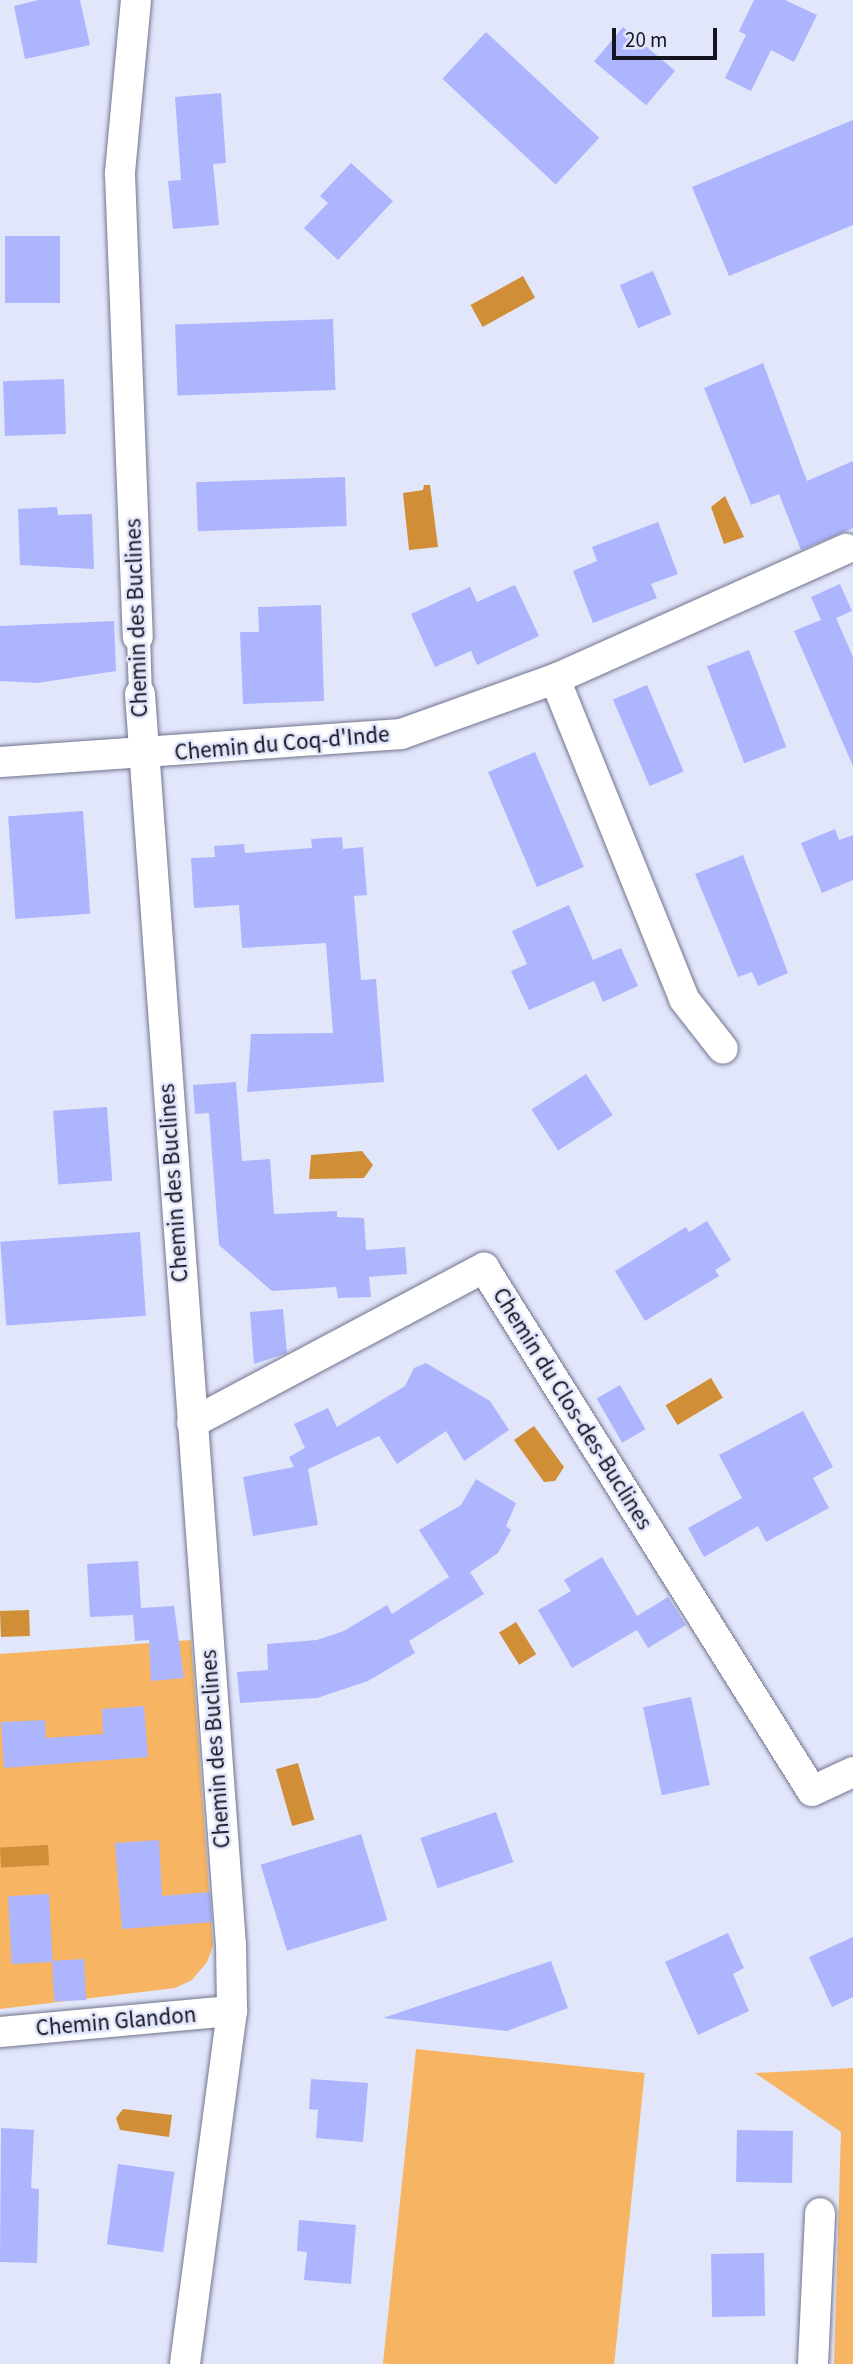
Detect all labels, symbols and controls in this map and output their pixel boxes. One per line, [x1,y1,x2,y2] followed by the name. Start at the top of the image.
[615,14,720,58] scale bar
[625,25,667,55] text: 20 m
[120,518,154,718] street label: Chemin des Buclines
[173,721,391,767] street label: Chemin du Coq-d'Inde
[153,1083,195,1283] street label: Chemin des Buclines
[486,1283,658,1535] street label: Chemin du Clos-des-Buclines
[195,1649,237,1849] street label: Chemin des Buclines
[35,2001,197,2043] street label: Chemin Glandon

